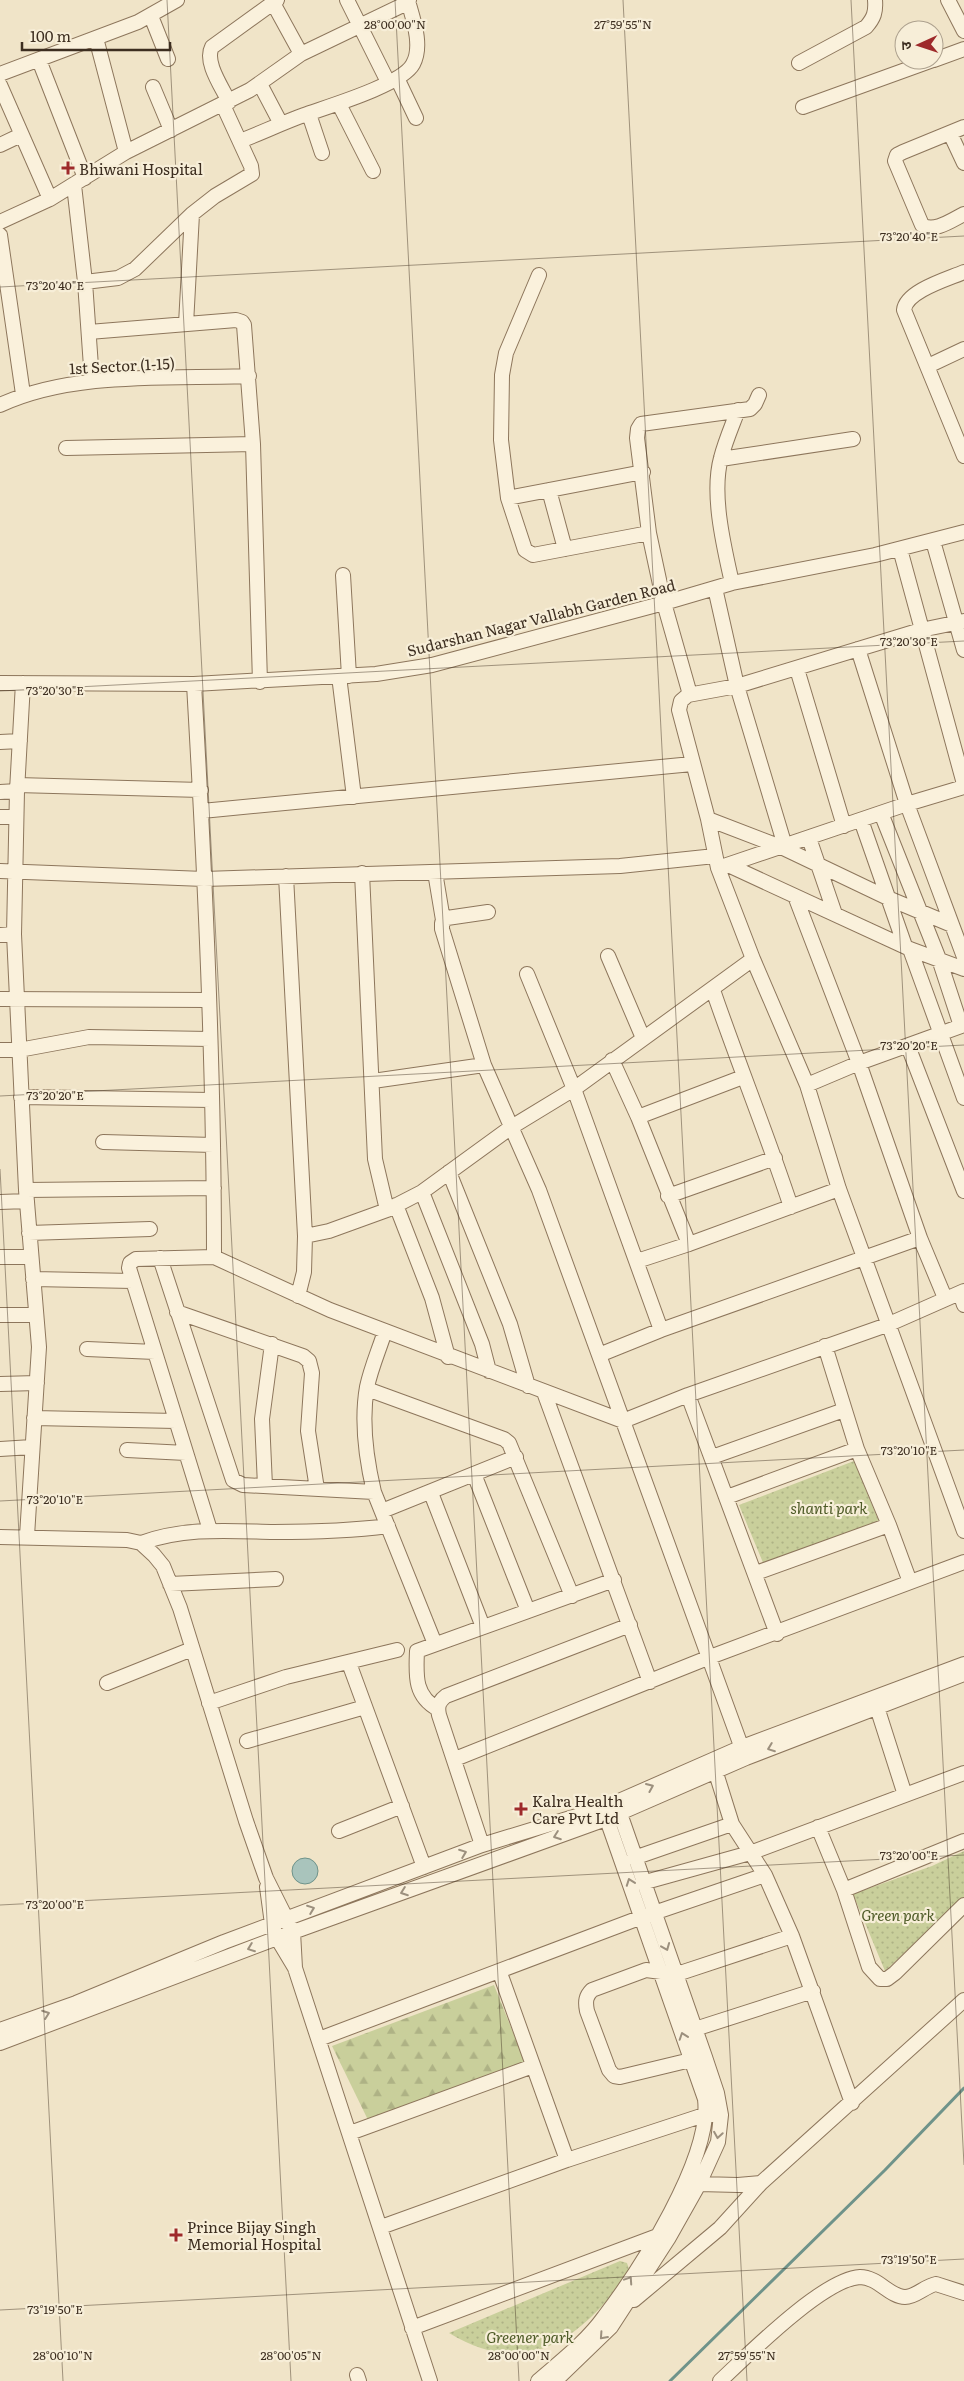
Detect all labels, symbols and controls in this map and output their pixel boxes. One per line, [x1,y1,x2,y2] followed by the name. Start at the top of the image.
[364,15,426,33] text: 28°00'00"N
[594,15,652,33] text: 27°59'55"N
[22,20,170,52] scale bar
[894,20,944,70] north arrow
[30,24,71,47] text: 100 m
[895,40,915,50] text: उ
[79,157,203,180] place label: Bhiwani Hospital
[61,161,75,175] marker: Bhiwani Hospital
[880,227,938,245] text: 73°20'40"E
[26,276,84,294] text: 73°20'40"E
[69,351,175,379] street label: 1st Sector (1-15)
[404,572,678,662] street label: Sudarshan Nagar Vallabh Garden Road
[880,632,938,650] text: 73°20'30"E
[26,681,84,699] text: 73°20'30"E
[880,1036,938,1054] text: 73°20'20"E
[26,1086,84,1104] text: 73°20'20"E
[881,1441,938,1459] text: 73°20'10"E
[27,1490,84,1508] text: 73°20'10"E
[790,1496,868,1519] park label: shanti park
[768,1742,776,1752] one-way arrow
[645,1783,653,1793] one-way arrow
[532,1789,624,1829] place label: Kalra Health Care Pvt Ltd
[514,1802,528,1816] marker: Kalra Health Care Pvt Ltd
[553,1830,561,1840] one-way arrow
[880,1846,939,1864] text: 73°20'00"E
[458,1848,467,1859] one-way arrow
[626,1878,636,1887] one-way arrow
[400,1886,409,1896] one-way arrow
[26,1895,85,1913] text: 73°20'00"E
[861,1903,935,1926] park label: Green park
[306,1905,315,1915] one-way arrow
[247,1942,256,1952] one-way arrow
[660,1942,670,1951] one-way arrow
[41,2010,50,2020] one-way arrow
[679,2032,689,2040] one-way arrow
[713,2132,724,2140] one-way arrow
[187,2215,321,2255] place label: Prince Bijay Singh Memorial Hospital
[169,2228,183,2242] marker: Prince Bijay Singh Memorial Hospital
[881,2250,937,2268] text: 73°19'50"E
[623,2277,632,2286] one-way arrow
[27,2300,83,2318] text: 73°19'50"E
[486,2325,575,2348] park label: Greener park
[600,2330,609,2339] one-way arrow
[33,2346,93,2364] text: 28°00'10"N
[260,2346,322,2364] text: 28°00'05"N
[488,2346,550,2364] text: 28°00'00"N
[718,2346,776,2364] text: 27°59'55"N

